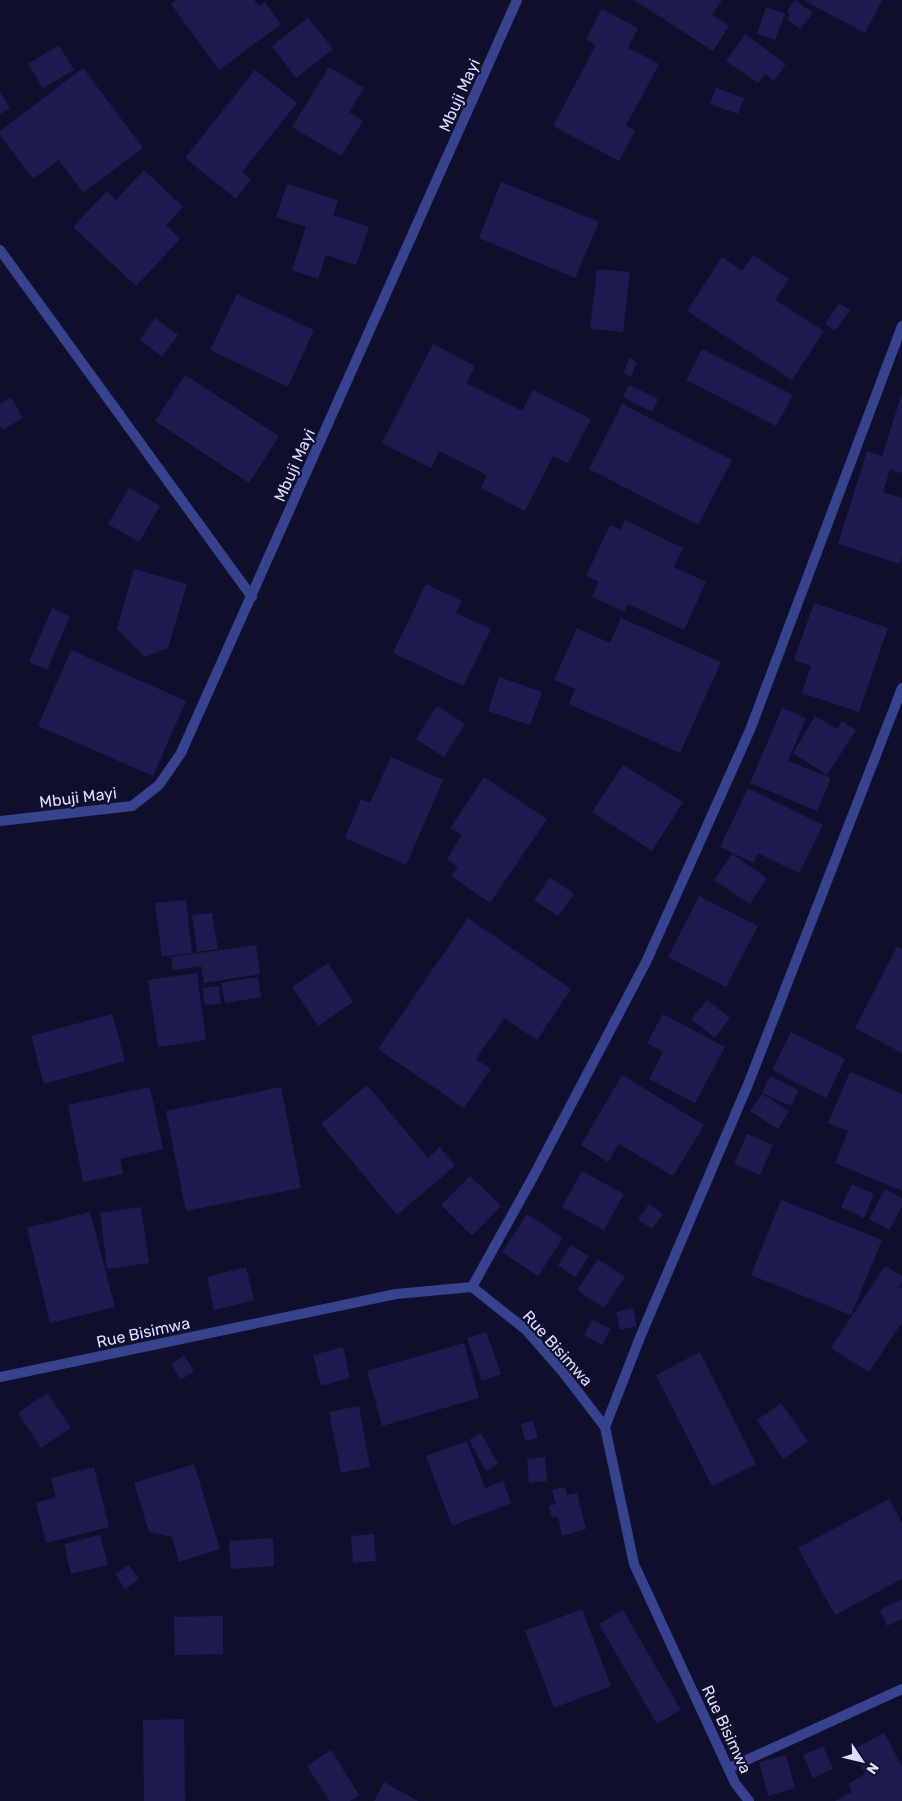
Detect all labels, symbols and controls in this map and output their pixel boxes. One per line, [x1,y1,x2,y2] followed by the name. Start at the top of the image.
[435,56,484,135] street label: Mbuji Mayi
[270,426,319,505] street label: Mbuji Mayi
[38,783,118,812] street label: Mbuji Mayi
[519,1307,597,1390] street label: Rue Bisimwa
[95,1313,192,1352] street label: Rue Bisimwa
[698,1682,755,1776] street label: Rue Bisimwa
[837,1736,887,1786] north arrow
[862,1759,882,1777] text: N

